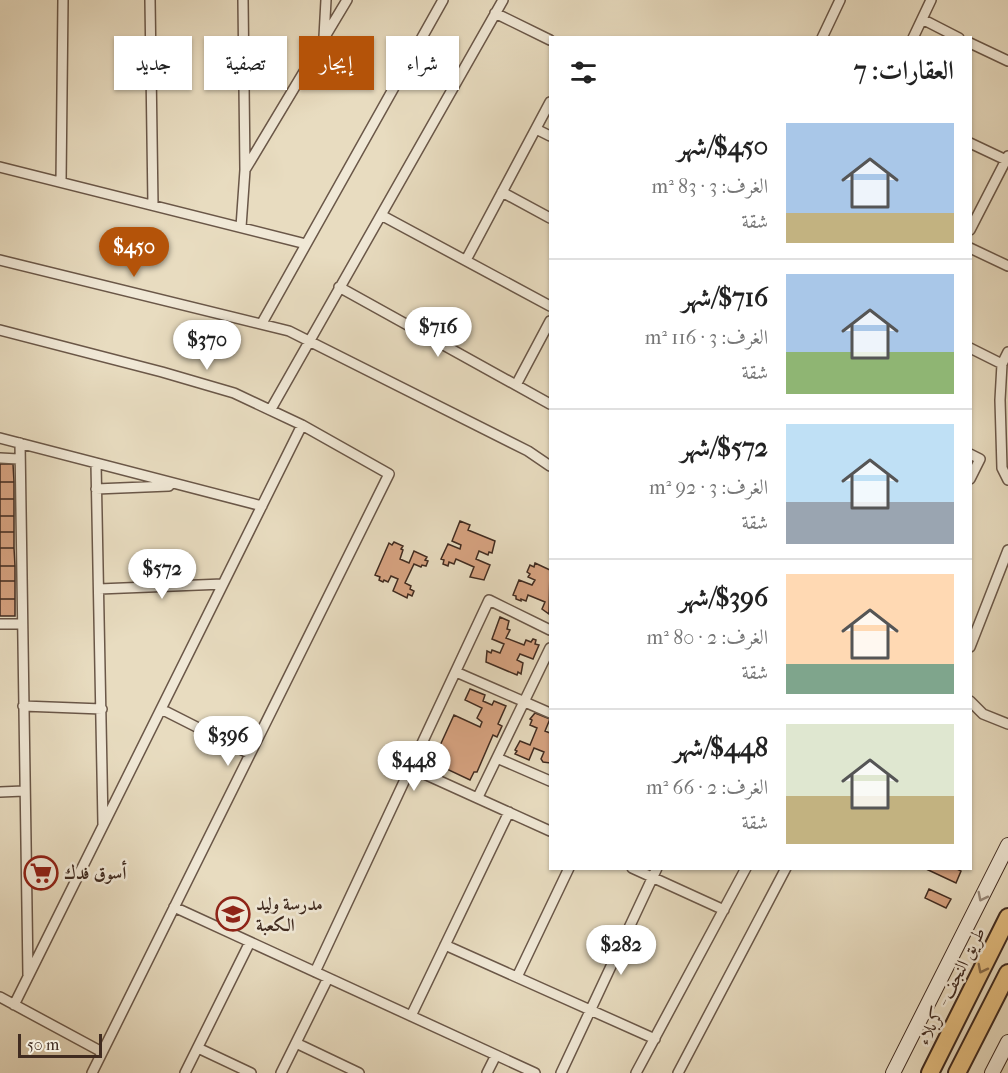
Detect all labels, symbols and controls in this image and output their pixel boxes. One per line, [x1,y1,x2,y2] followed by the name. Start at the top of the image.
[114,36,192,90] chip: جديد
[204,36,287,90] chip: تصفية
[299,36,374,90] chip: إيجار
[386,36,459,90] chip: شراء
[854,55,954,86] text: العقارات: 7
[567,56,600,89] icon: filters
[677,131,768,162] text: $450/شهر
[834,147,906,219] icon: home
[652,175,768,198] text: الغرف: 3 · 83 m²
[742,210,768,233] text: شقة
[98,227,170,278] pin: $450
[113,235,155,258] text: $450
[682,282,768,313] text: $716/شهر
[834,298,906,370] icon: home
[402,307,474,358] pin: $716
[419,315,457,338] text: $716
[171,320,243,371] pin: $370
[645,326,768,349] text: الغرف: 3 · 116 m²
[187,328,227,351] text: $370
[742,361,768,384] text: شقة
[680,432,768,463] text: $572/شهر
[834,448,906,520] icon: home
[649,476,768,499] text: الغرف: 3 · 92 m²
[742,511,768,534] text: شقة
[126,549,198,600] pin: $572
[142,557,182,580] text: $572
[679,582,768,613] text: $396/شهر
[834,598,906,670] icon: home
[647,626,768,649] text: الغرف: 2 · 80 m²
[742,661,768,684] text: شقة
[192,716,264,767] pin: $396
[208,724,248,747] text: $396
[674,732,768,763] text: $448/شهر
[378,741,450,792] pin: $448
[834,748,906,820] icon: home
[392,749,436,772] text: $448
[646,776,768,799] text: الغرف: 2 · 66 m²
[742,811,768,834] text: شقة
[23,855,59,891] supermarket icon: أسوق فدك
[64,860,127,884] place label: أسوق فدك
[977,890,989,901] one-way arrow
[256,894,323,936] place label: مدرسة وليد الكعبة
[215,896,251,932] school or university icon: مدرسة وليد الكعبة
[913,924,991,1049] street label: طريق النجف - کربلاء
[585,925,657,976] pin: $282
[600,933,642,956] text: $282
[977,963,989,974] one-way arrow
[18,1031,102,1058] scale bar
[27,1035,59,1054] text: 50 m

